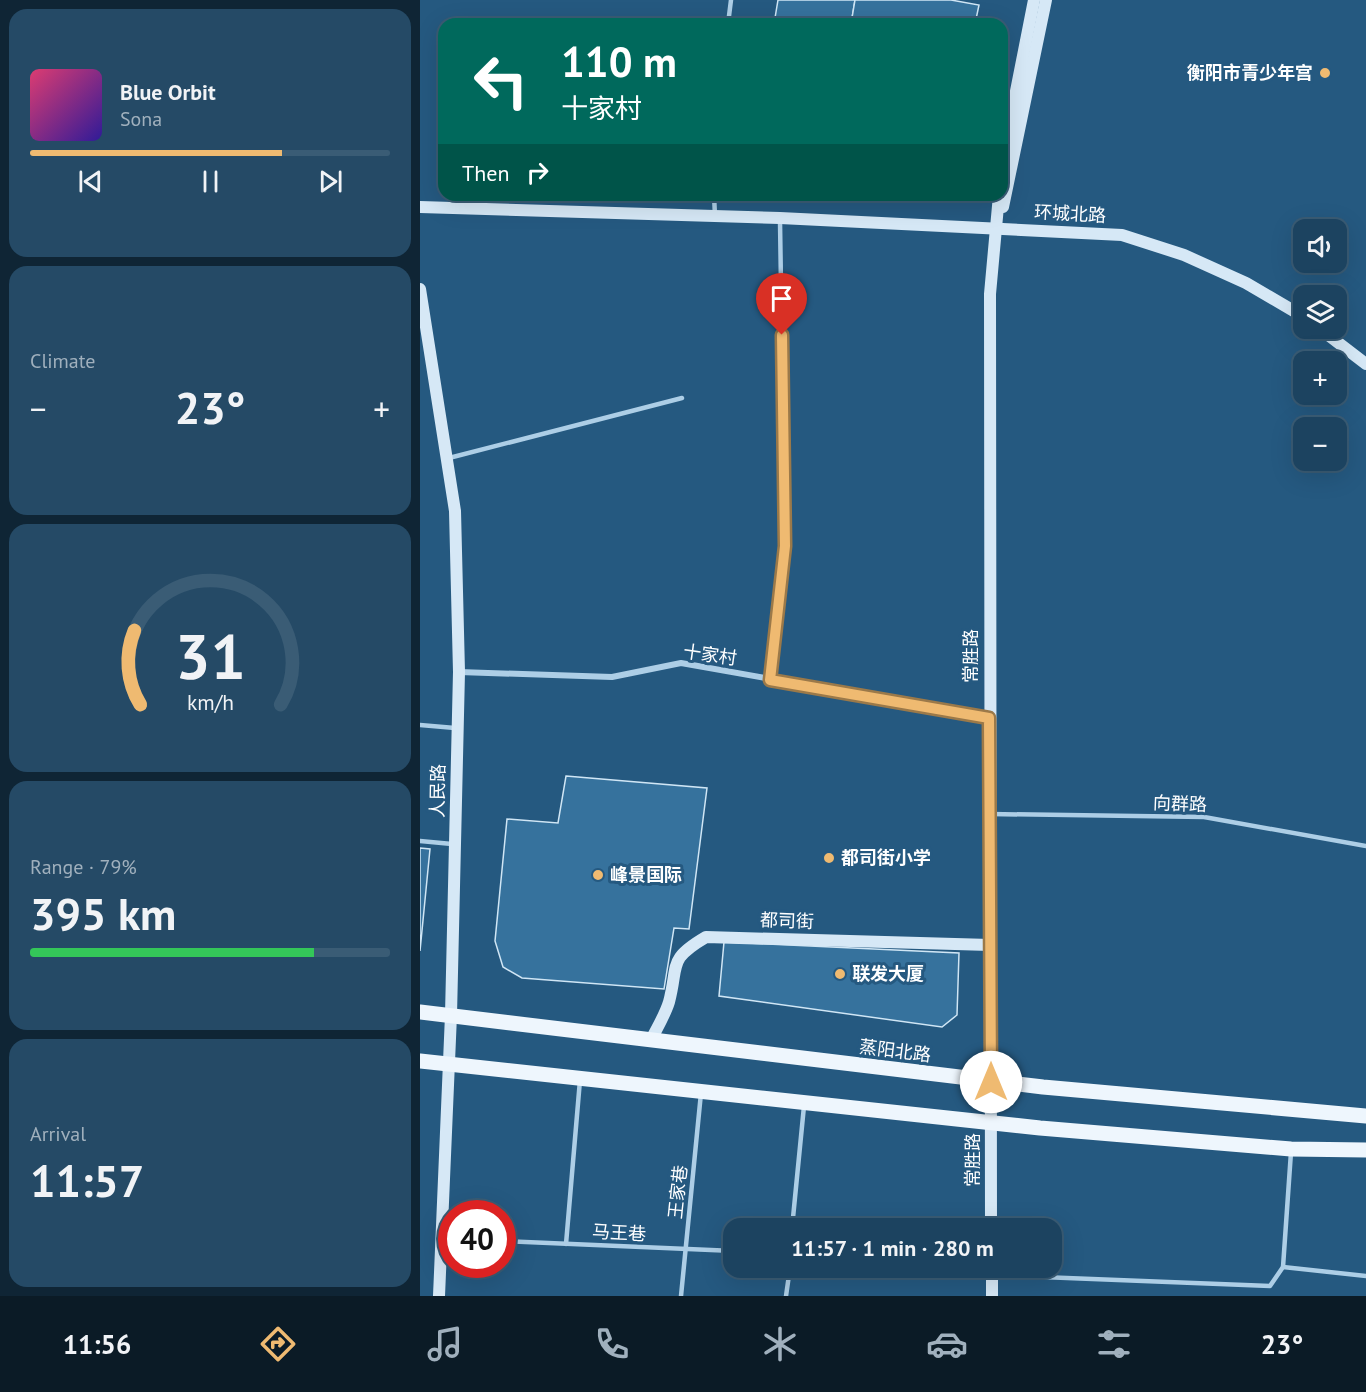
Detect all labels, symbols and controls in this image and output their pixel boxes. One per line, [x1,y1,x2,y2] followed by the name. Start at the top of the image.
[561,34,677,89] text: 110 m
[462,42,540,120] icon: left
[1187,61,1313,84] place label: 衡阳市青少年宫
[1318,66,1332,80] marker: 衡阳市青少年宫
[120,78,216,106] text: Blue Orbit
[561,91,642,125] text: 十家村
[120,106,162,132] text: Sona
[521,156,554,189] icon: right
[462,159,509,187] text: Then
[74,165,107,198] icon: previous
[194,165,227,198] icon: pause
[314,165,347,198] icon: next
[1033,200,1107,227] street label: 环城北路
[1293,219,1347,471] map controls
[1293,219,1347,273] button: sound
[756,273,807,335] pin
[765,282,798,315] icon: arrive
[1293,285,1347,339] button: layers
[30,348,96,374] text: Climate
[1293,351,1347,405] button: +
[175,378,245,436] text: 23°
[30,387,47,430] text: −
[373,387,390,430] text: +
[1293,417,1347,471] button: −
[175,615,245,696] text: 31
[959,629,982,683] street label: 常胜路
[682,639,738,670] street label: 十家村
[186,688,233,716] text: km/h
[426,764,449,818] street label: 人民路
[1153,791,1207,816] street label: 向群路
[841,846,931,869] place label: 都司街小学
[822,851,836,865] marker: 都司街小学
[30,854,137,880] text: Range · 79%
[610,863,682,886] place label: 峰景国际
[591,868,605,882] marker: 峰景国际
[30,884,176,942] text: 395 km
[760,908,814,933] street label: 都司街
[852,962,924,985] place label: 联发大厦
[833,967,847,981] marker: 联发大厦
[858,1035,932,1066] street label: 蒸阳北路
[959,1050,1023,1114] position arrow
[30,1121,86,1147] text: Arrival
[961,1133,984,1187] street label: 常胜路
[30,1151,144,1209] text: 11:57
[663,1164,692,1220] street label: 王家巷
[438,1200,516,1278] speed limit sign: 40
[591,1220,647,1245] street label: 马王巷
[791,1234,994,1262] text: 11:57 · 1 min · 280 m
[257,1323,299,1365] icon: directions
[424,1323,466,1365] icon: music
[591,1323,633,1365] icon: phone
[759,1323,801,1365] icon: climate
[926,1323,968,1365] icon: car
[1093,1323,1135,1365] icon: filters
[63,1327,131,1361] text: 11:56
[1261,1327,1303,1361] text: 23°

